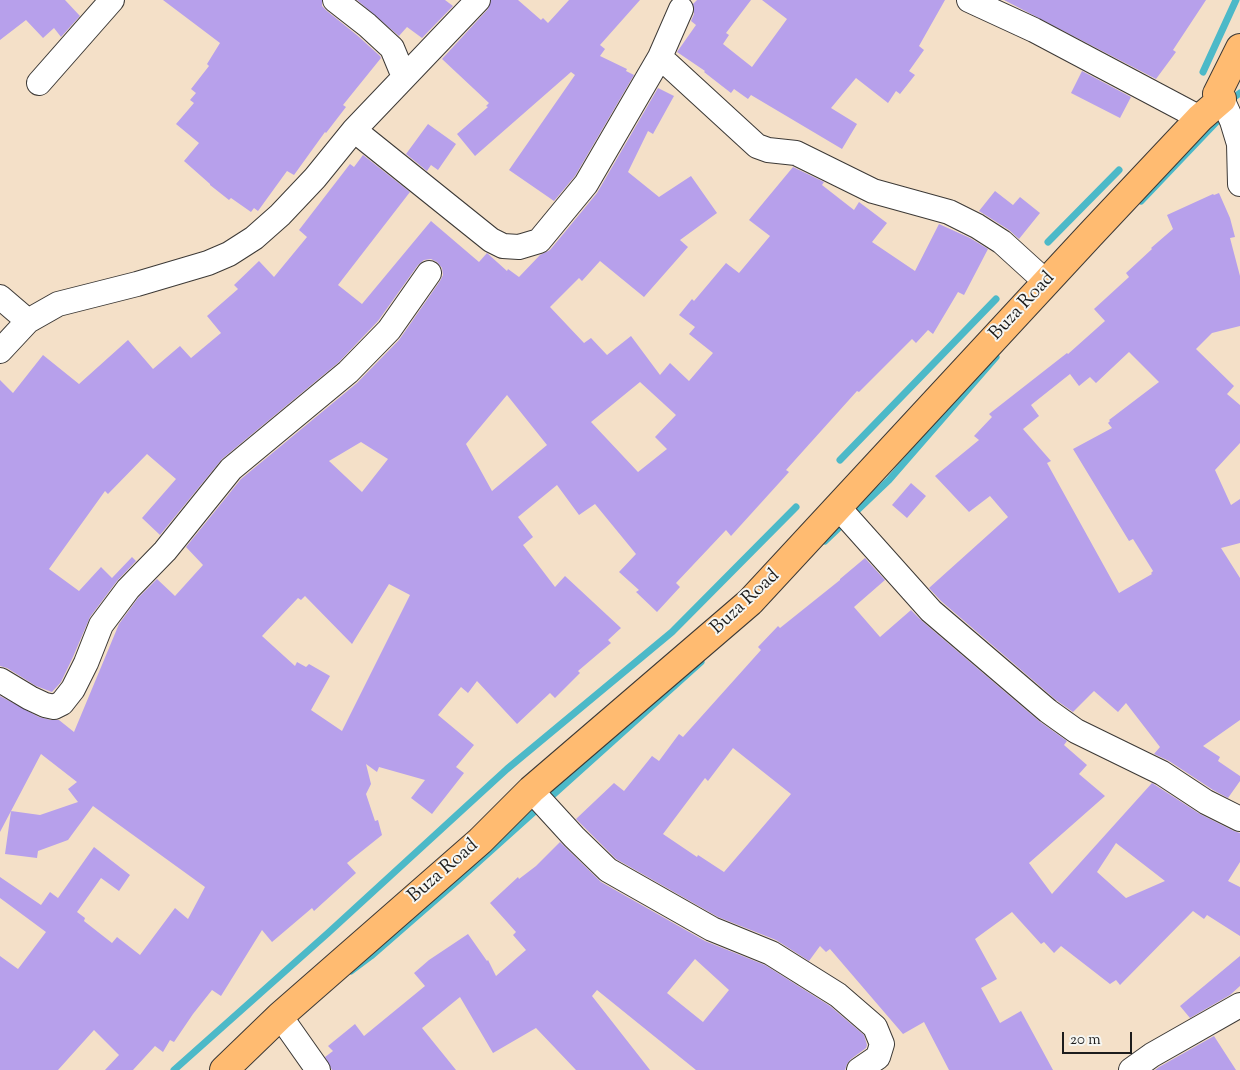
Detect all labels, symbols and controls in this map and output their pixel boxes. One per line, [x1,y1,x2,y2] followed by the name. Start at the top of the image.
[985,268,1061,346] street label: Buza Road
[707,565,785,641] street label: Buza Road
[404,835,484,909] street label: Buza Road
[1065,1022,1135,1054] scale bar
[1070,1030,1101,1051] text: 20 m

